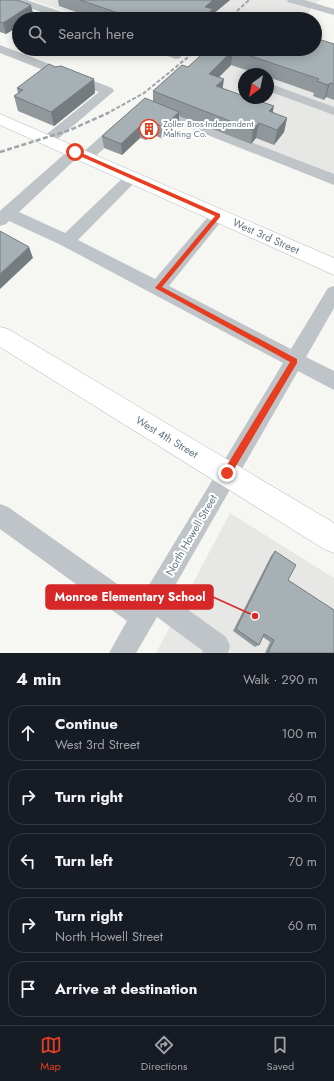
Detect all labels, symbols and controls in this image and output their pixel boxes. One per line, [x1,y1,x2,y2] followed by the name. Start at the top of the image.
[12,12,322,56] search box
[26,23,48,45] icon: search
[58,23,134,45] text: Search here
[238,68,274,104] north arrow
[163,117,254,140] place label: Zoller Bros-Independent Malting Co.
[138,118,160,140] building icon: Zoller Bros-Independent Malting Co.
[66,143,84,161] route start
[230,214,302,258] street label: West 3rd Street
[133,412,202,462] street label: West 4th Street
[218,464,236,482] route end
[161,491,221,579] street label: North Howell Street
[46,585,213,609] callout: Monroe Elementary School
[54,588,206,606] text: Monroe Elementary School
[16,667,61,691] text: 4 min
[243,670,318,689] text: Walk · 290 m
[55,713,118,735] text: Continue
[17,722,39,744] icon: ahead
[282,724,317,743] text: 100 m
[55,735,140,754] text: West 3rd Street
[17,786,39,808] icon: right
[55,786,123,808] text: Turn right
[288,788,317,807] text: 60 m
[17,850,39,872] icon: left
[55,850,113,872] text: Turn left
[288,852,317,871] text: 70 m
[55,905,123,927] text: Turn right
[17,914,39,936] icon: right
[288,916,317,935] text: 60 m
[55,927,163,946] text: North Howell Street
[17,978,39,1000] icon: arrive
[55,978,197,1000] text: Arrive at destination
[40,1034,62,1074] tab: Map
[141,1034,187,1074] tab: Directions
[267,1034,294,1074] tab: Saved

